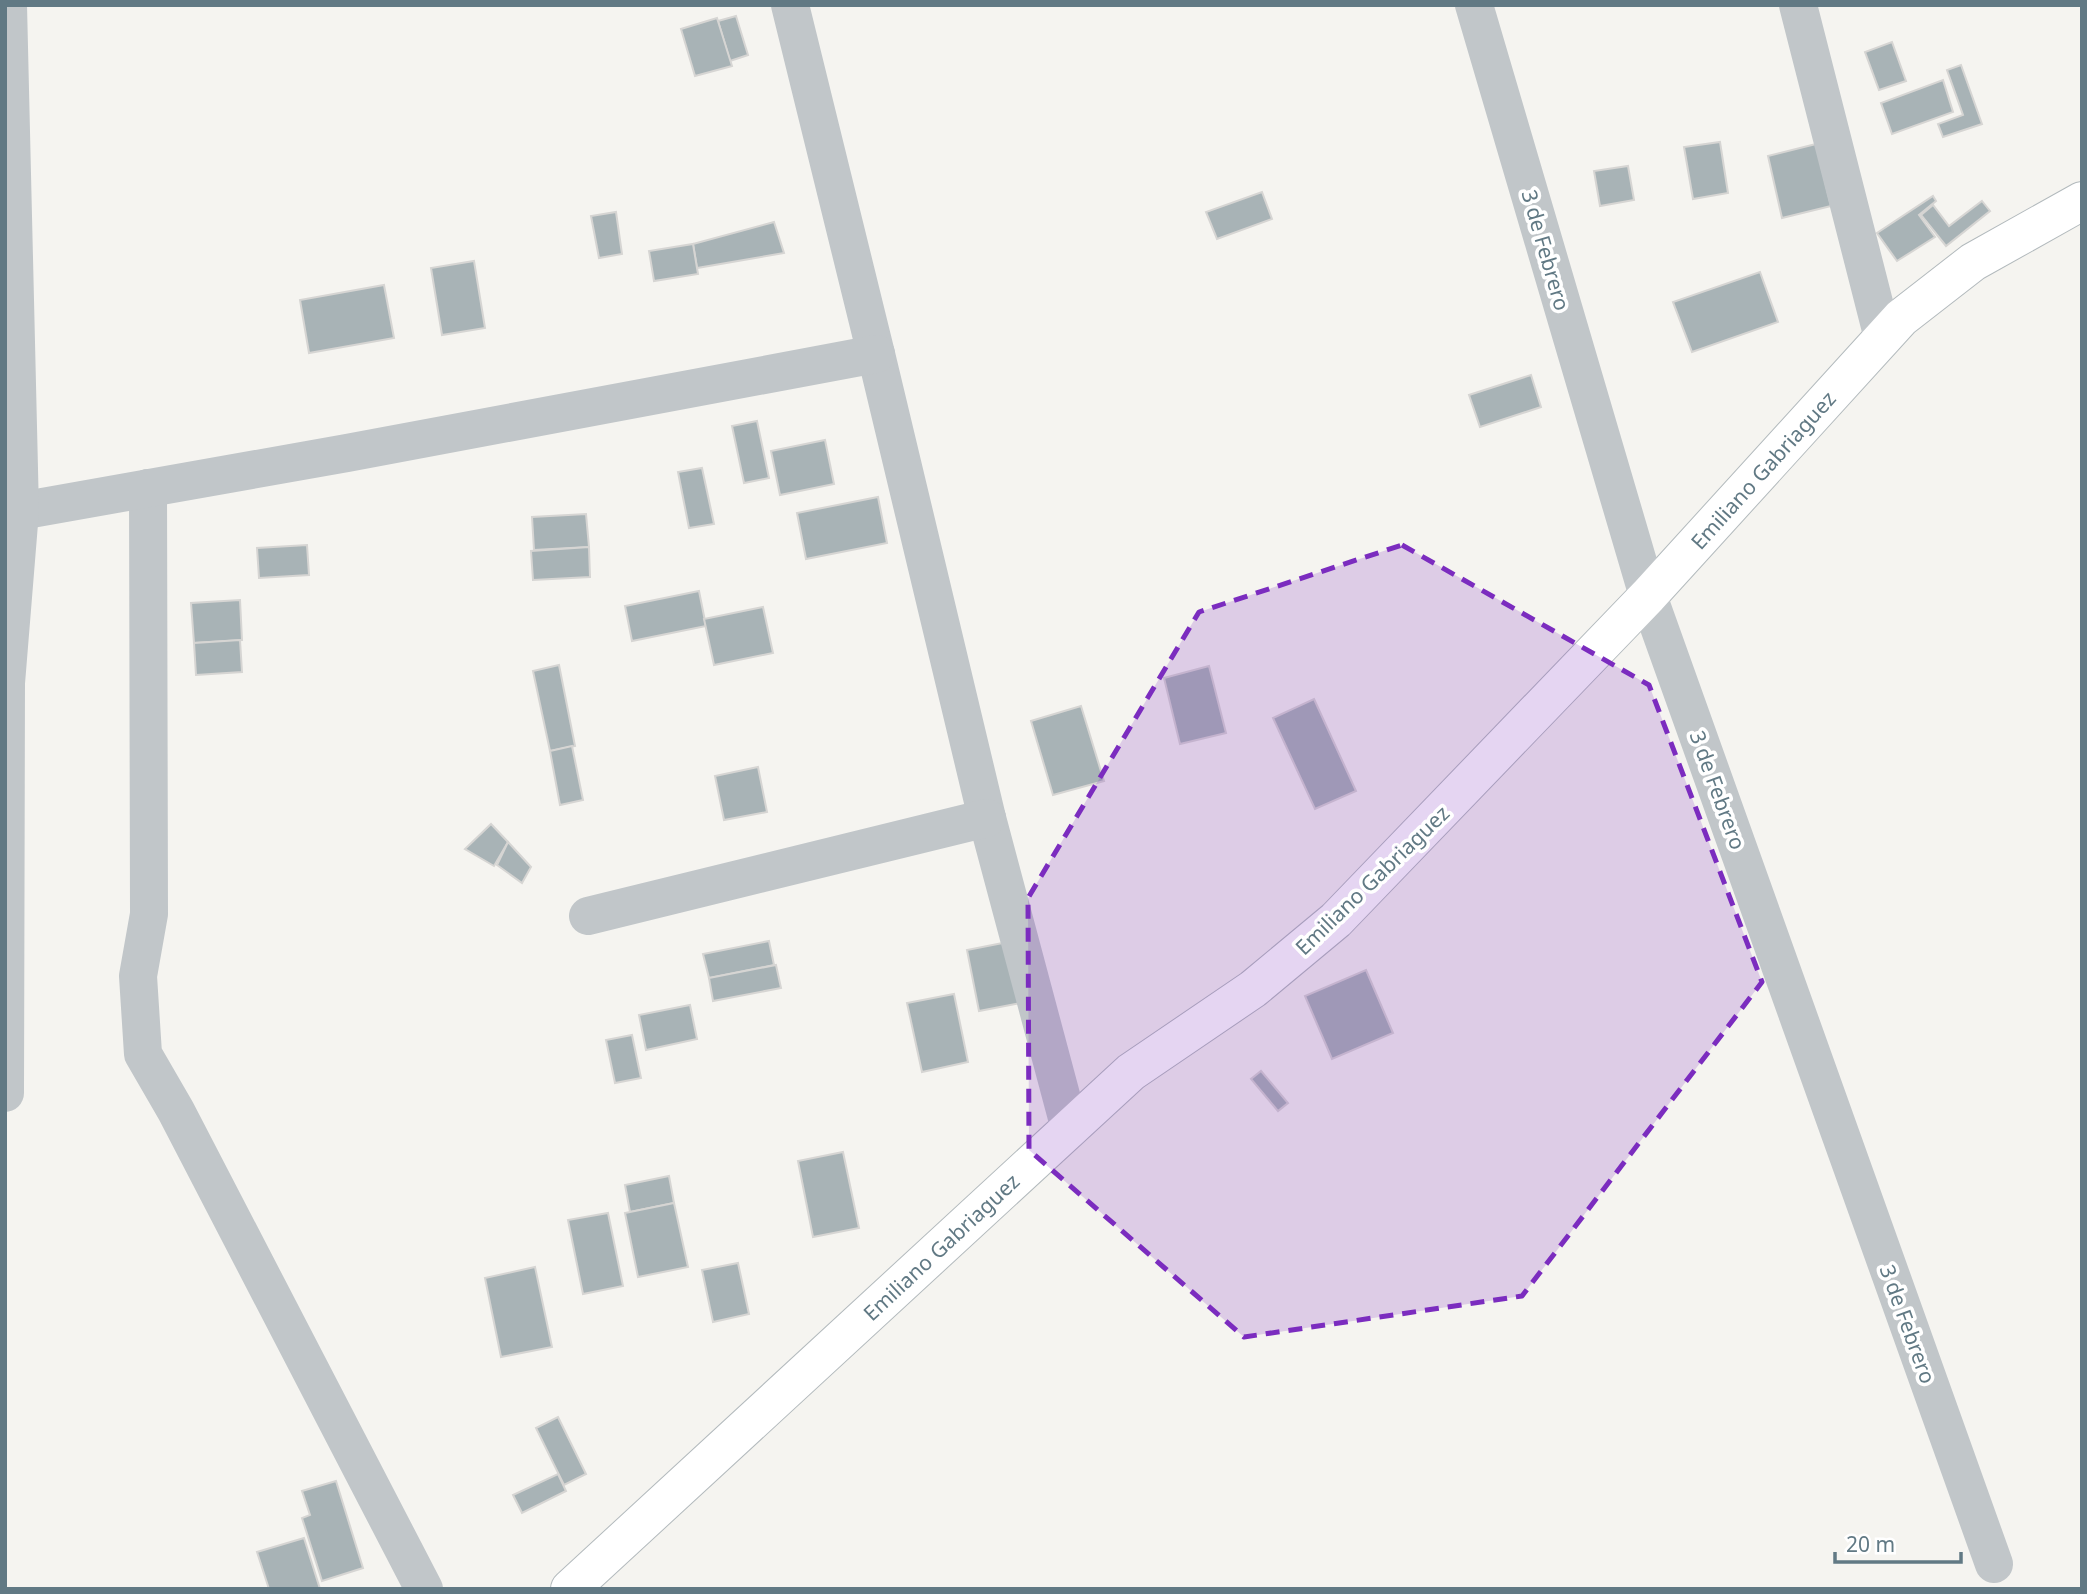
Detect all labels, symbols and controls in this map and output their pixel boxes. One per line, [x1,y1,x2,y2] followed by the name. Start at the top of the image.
[1515,186,1577,314] street label: 3 de Febrero
[1684,385,1842,555] street label: Emiliano Gabriaguez
[1684,727,1752,853] street label: 3 de Febrero
[1289,799,1455,961] street label: Emiliano Gabriaguez
[857,1167,1025,1327] street label: Emiliano Gabriaguez
[1874,1261,1942,1387] street label: 3 de Febrero
[1835,1520,1961,1564] scale bar
[1846,1530,1895,1558] text: 20 m

